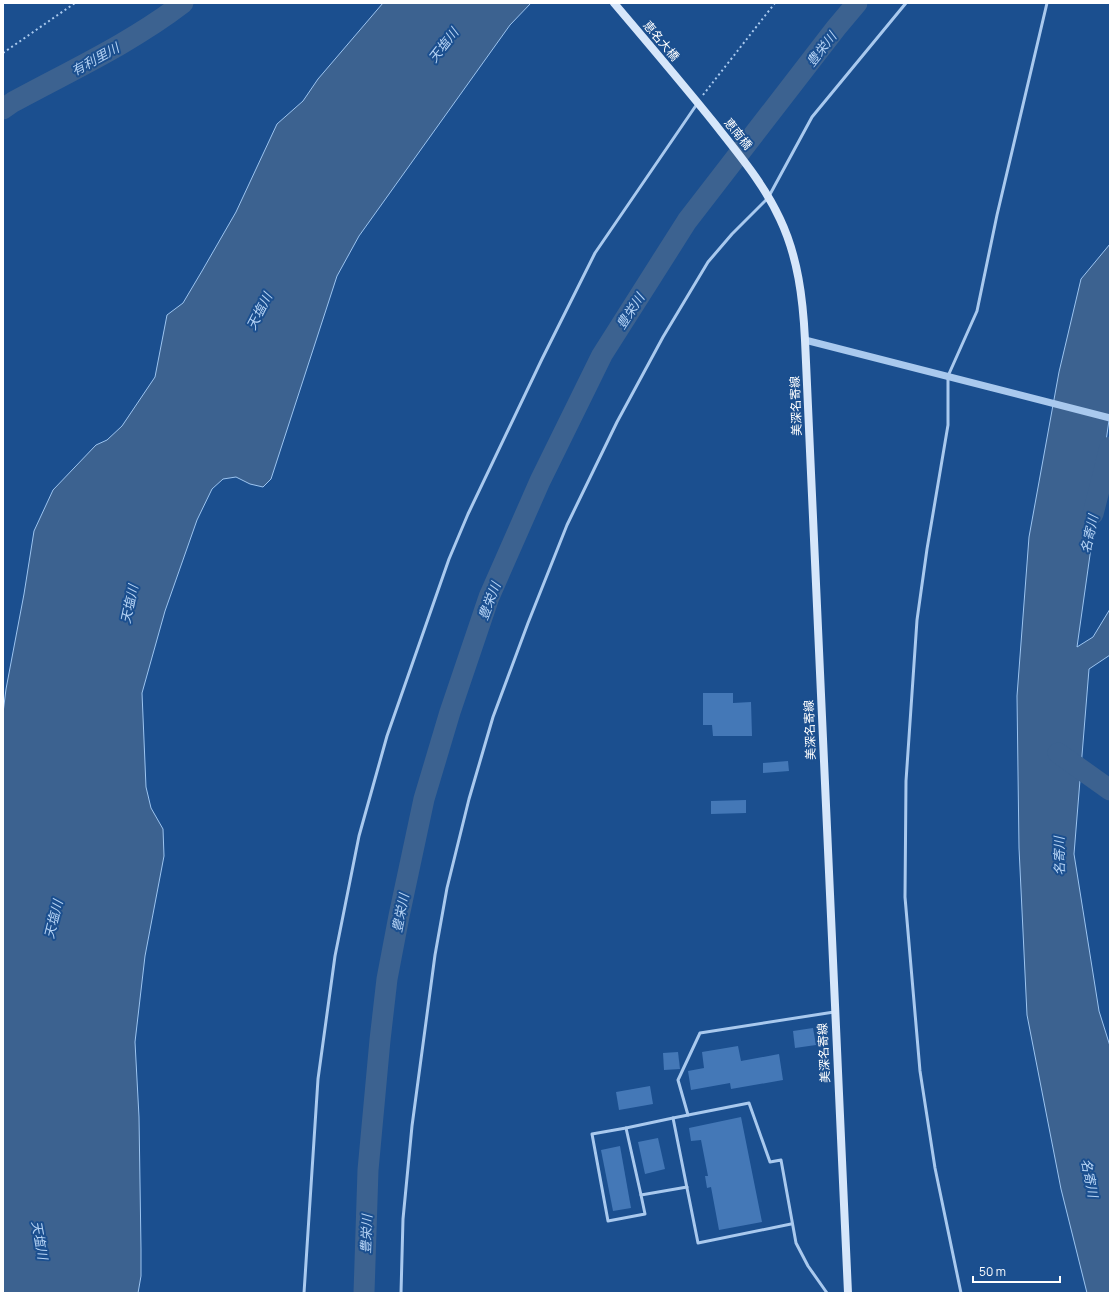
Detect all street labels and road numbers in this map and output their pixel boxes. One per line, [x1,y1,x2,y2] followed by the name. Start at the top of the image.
[639,17,683,65] street label: 恵名大橋
[720,114,756,153] street label: 恵南橋
[786,376,805,436] street label: 美深名寄線
[800,700,819,760] street label: 美深名寄線
[813,1023,834,1083] street label: 美深名寄線

